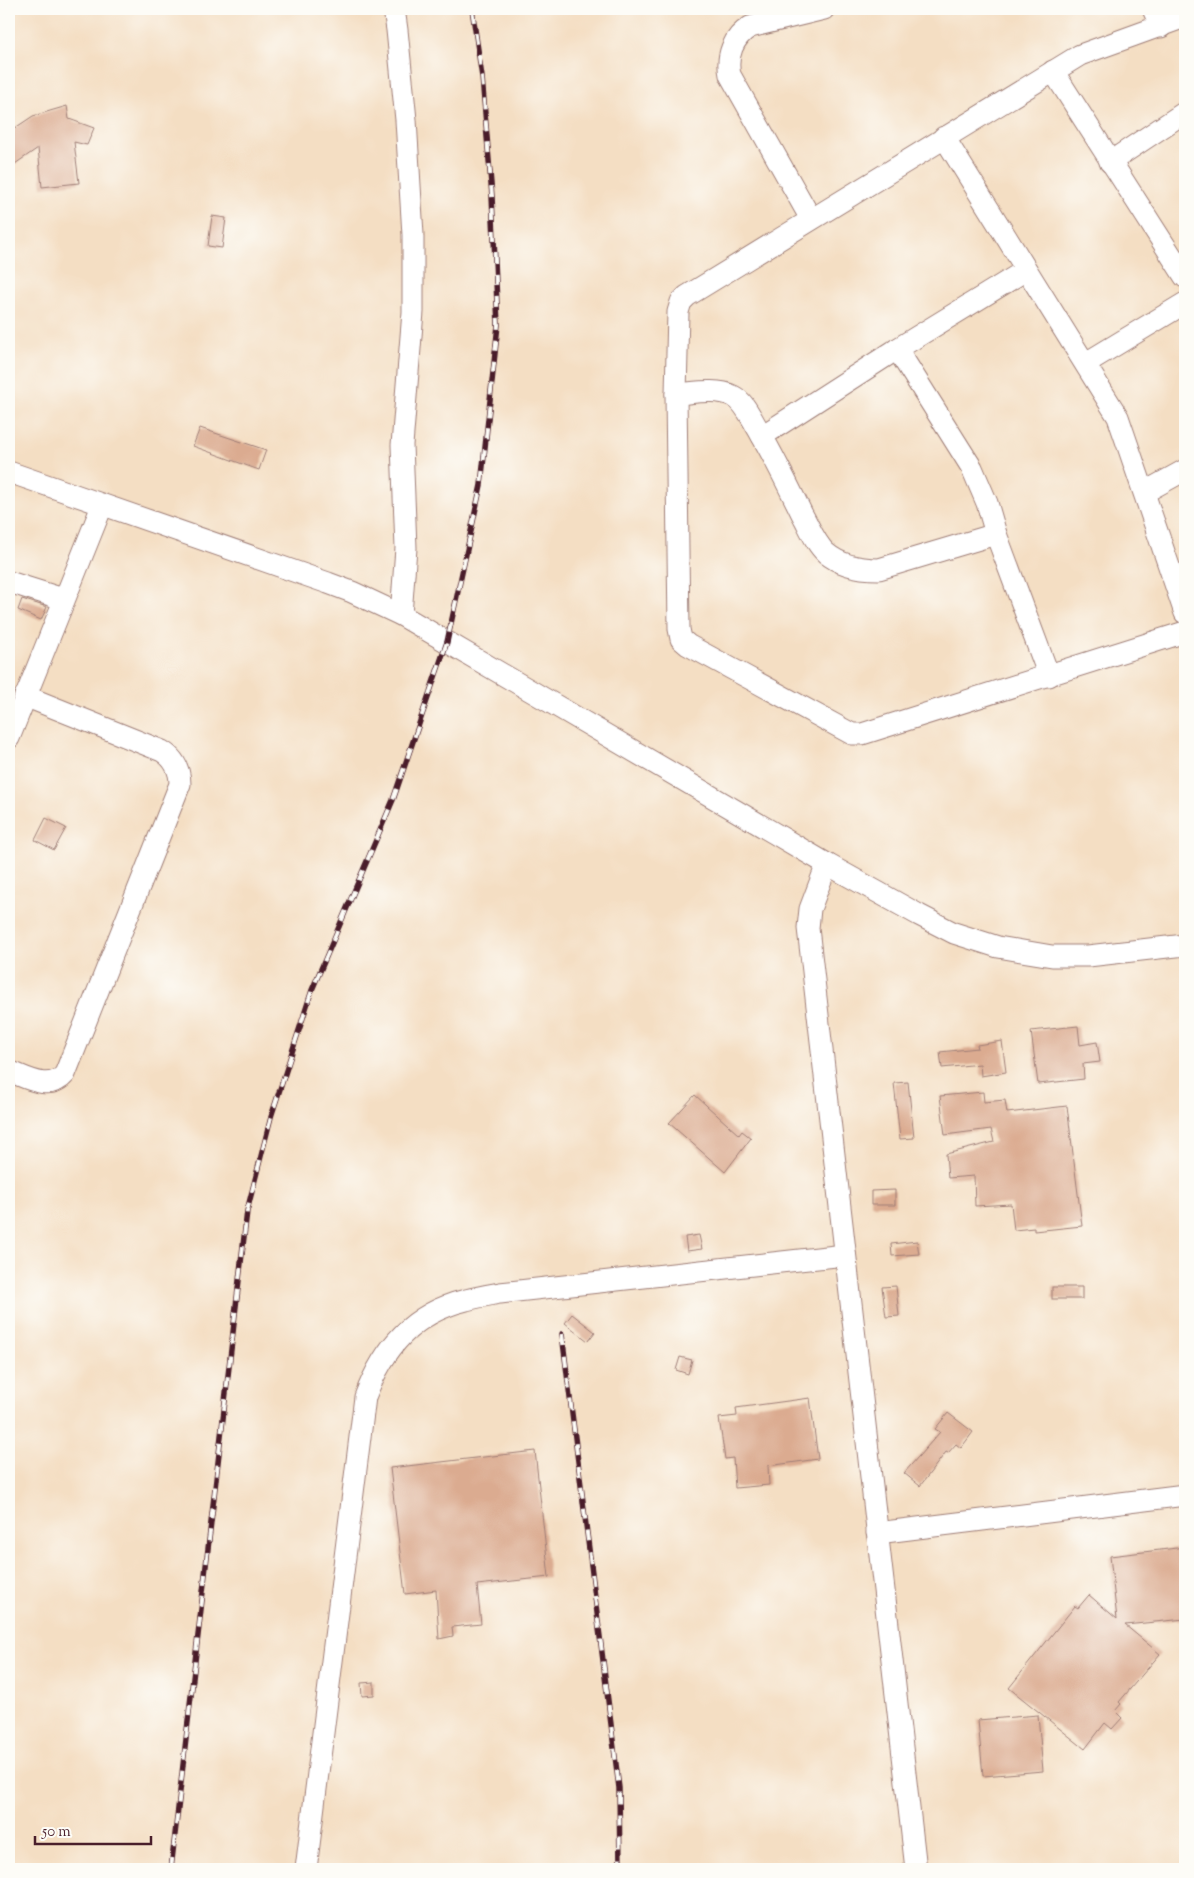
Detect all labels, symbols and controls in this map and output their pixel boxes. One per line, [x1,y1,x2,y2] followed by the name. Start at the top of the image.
[35,1813,151,1845] scale bar
[41,1822,71,1843] text: 50 m

